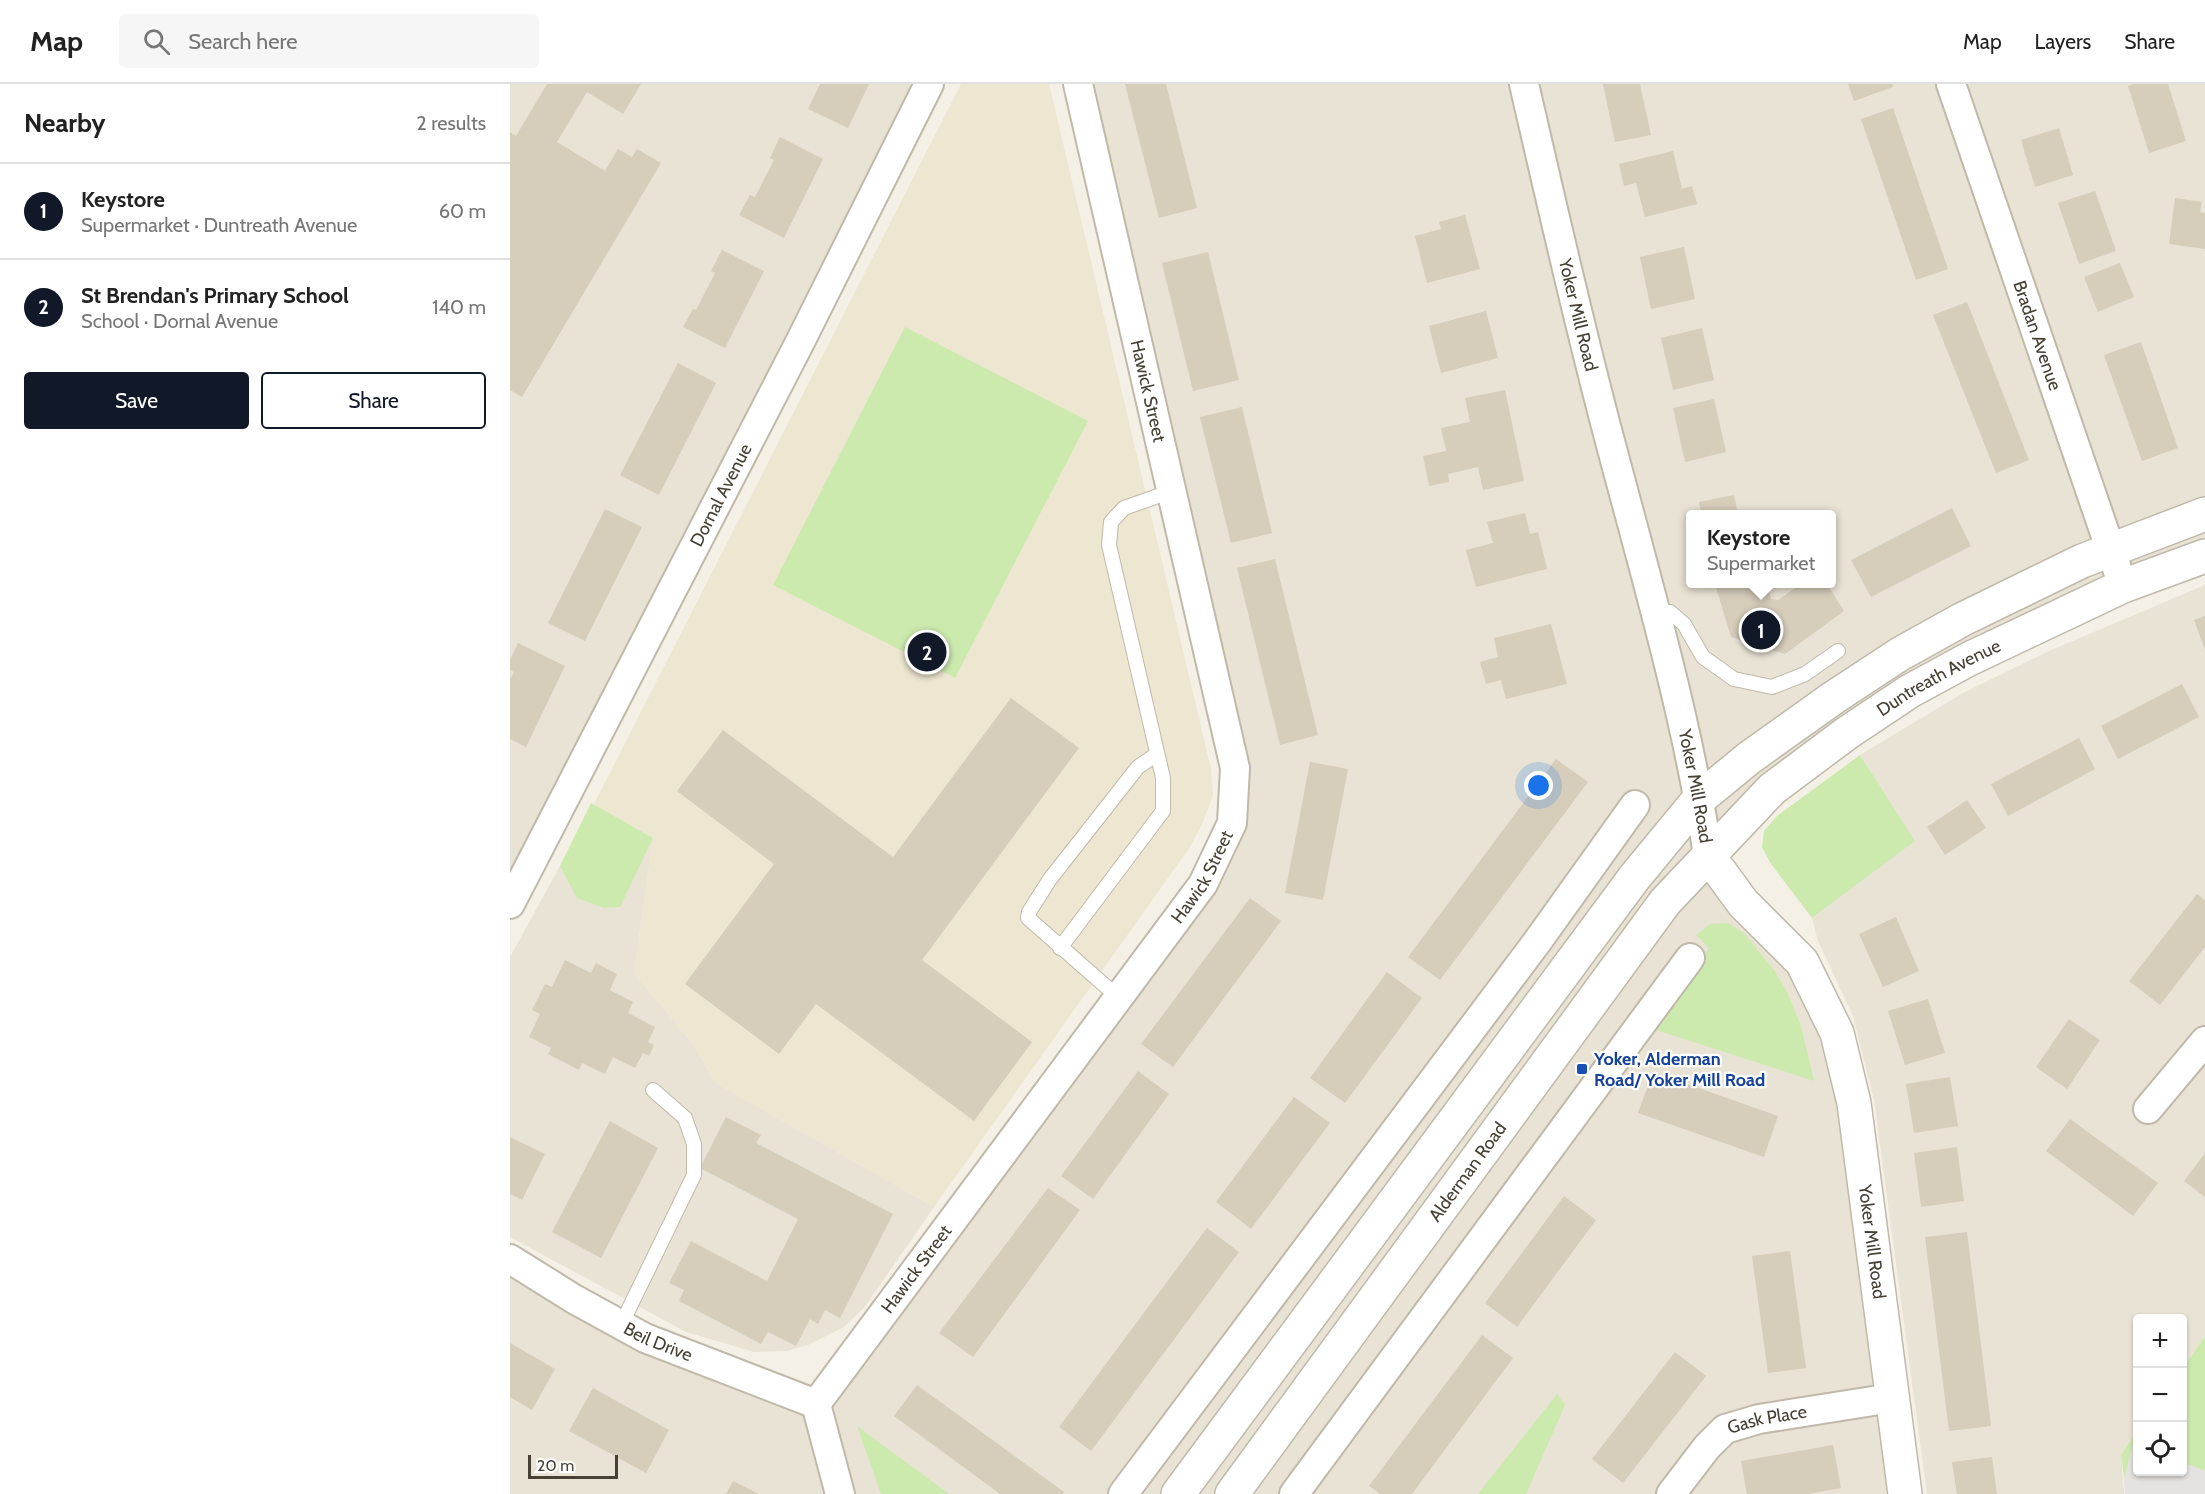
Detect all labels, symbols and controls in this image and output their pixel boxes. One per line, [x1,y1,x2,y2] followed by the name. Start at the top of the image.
[119,14,539,68] search box
[30,24,83,58] text: Map
[140,25,173,58] icon: search
[188,28,297,55] text: Search here
[1963,29,2002,54] text: Map
[2035,29,2091,54] text: Layers
[2124,29,2175,54] text: Share
[24,107,105,139] text: Nearby
[416,111,486,135] text: 2 results
[81,186,165,213] text: Keystore
[40,199,47,223] text: 1
[439,199,486,223] text: 60 m
[81,213,357,237] text: Supermarket · Duntreath Avenue
[1554,255,1602,373] street label: Yoker Mill Road
[2008,278,2066,393] street label: Bradan Avenue
[81,282,349,309] text: St Brendan's Primary School
[38,295,49,319] text: 2
[432,295,486,319] text: 140 m
[81,309,278,333] text: School · Dornal Avenue
[1126,338,1170,444] street label: Hawick Street
[24,372,249,429] button: Save
[261,372,486,429] button: Share
[685,440,757,550] street label: Dornal Avenue
[1686,510,1836,588] popup
[1707,524,1790,551] text: Keystore
[1707,551,1815,575] text: Supermarket
[1742,608,1780,652] pin: 1
[908,630,946,674] pin: 2
[1873,635,2004,721] street label: Duntreath Avenue
[1673,726,1717,845] street label: Yoker Mill Road
[1524,771,1553,800] your location
[1166,827,1238,928] street label: Hawick Street
[1593,1048,1765,1091] place label: Yoker, Alderman Road/ Yoker Mill Road
[1575,1062,1589,1076] marker: Yoker, Alderman Road/ Yoker Mill Road
[1424,1118,1511,1226] street label: Alderman Road
[1854,1182,1890,1300] street label: Yoker Mill Road
[876,1221,956,1318] street label: Hawick Street
[2133,1314,2187,1476] map controls
[2133,1314,2187,1368] button: +
[620,1317,695,1366] street label: Beil Drive
[2133,1368,2187,1422] button: −
[1725,1401,1808,1439] street label: Gask Place
[2133,1422,2187,1476] button: locate
[528,1452,618,1480] scale bar
[537,1456,574,1475] text: 20 m

